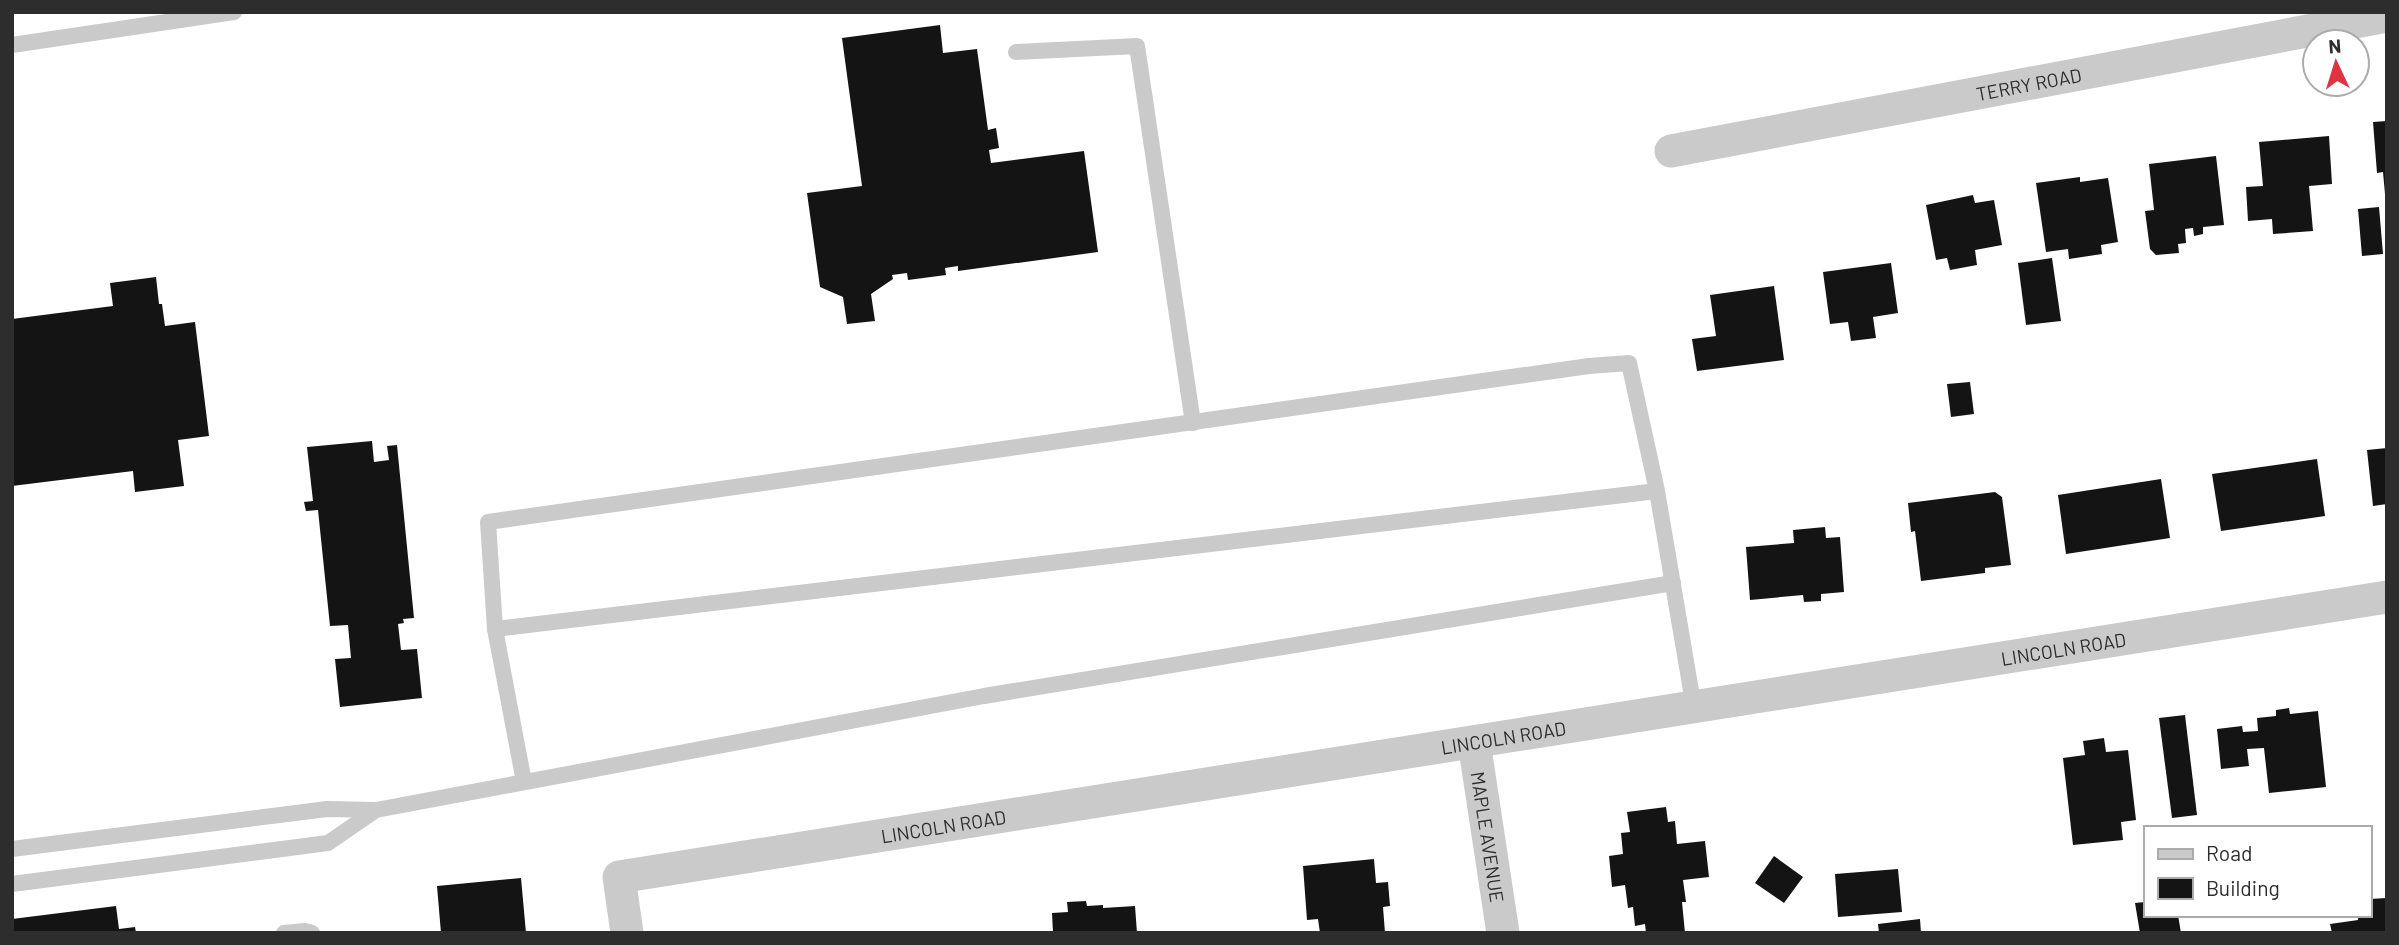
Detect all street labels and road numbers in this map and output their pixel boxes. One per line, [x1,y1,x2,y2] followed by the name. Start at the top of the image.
[1974,62,2083,105] street label: TERRY ROAD
[1999,627,2128,669] street label: LINCOLN ROAD
[1439,716,1568,758] street label: LINCOLN ROAD
[1467,770,1510,904] street label: MAPLE AVENUE
[879,804,1007,847] street label: LINCOLN ROAD

